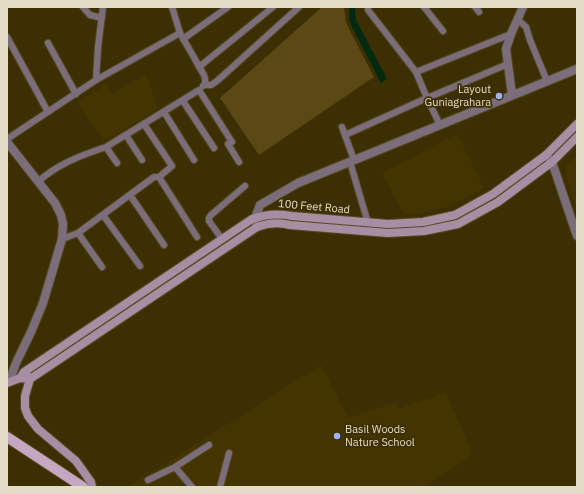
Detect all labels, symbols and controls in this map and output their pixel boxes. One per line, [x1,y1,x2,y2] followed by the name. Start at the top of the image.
[425,83,491,109] place label: Layout Guniagrahara
[494,91,504,101] marker: Layout Guniagrahara
[278,197,350,217] street label: 100 Feet Road
[345,423,415,449] place label: Basil Woods Nature School
[332,431,342,441] marker: Basil Woods Nature School

